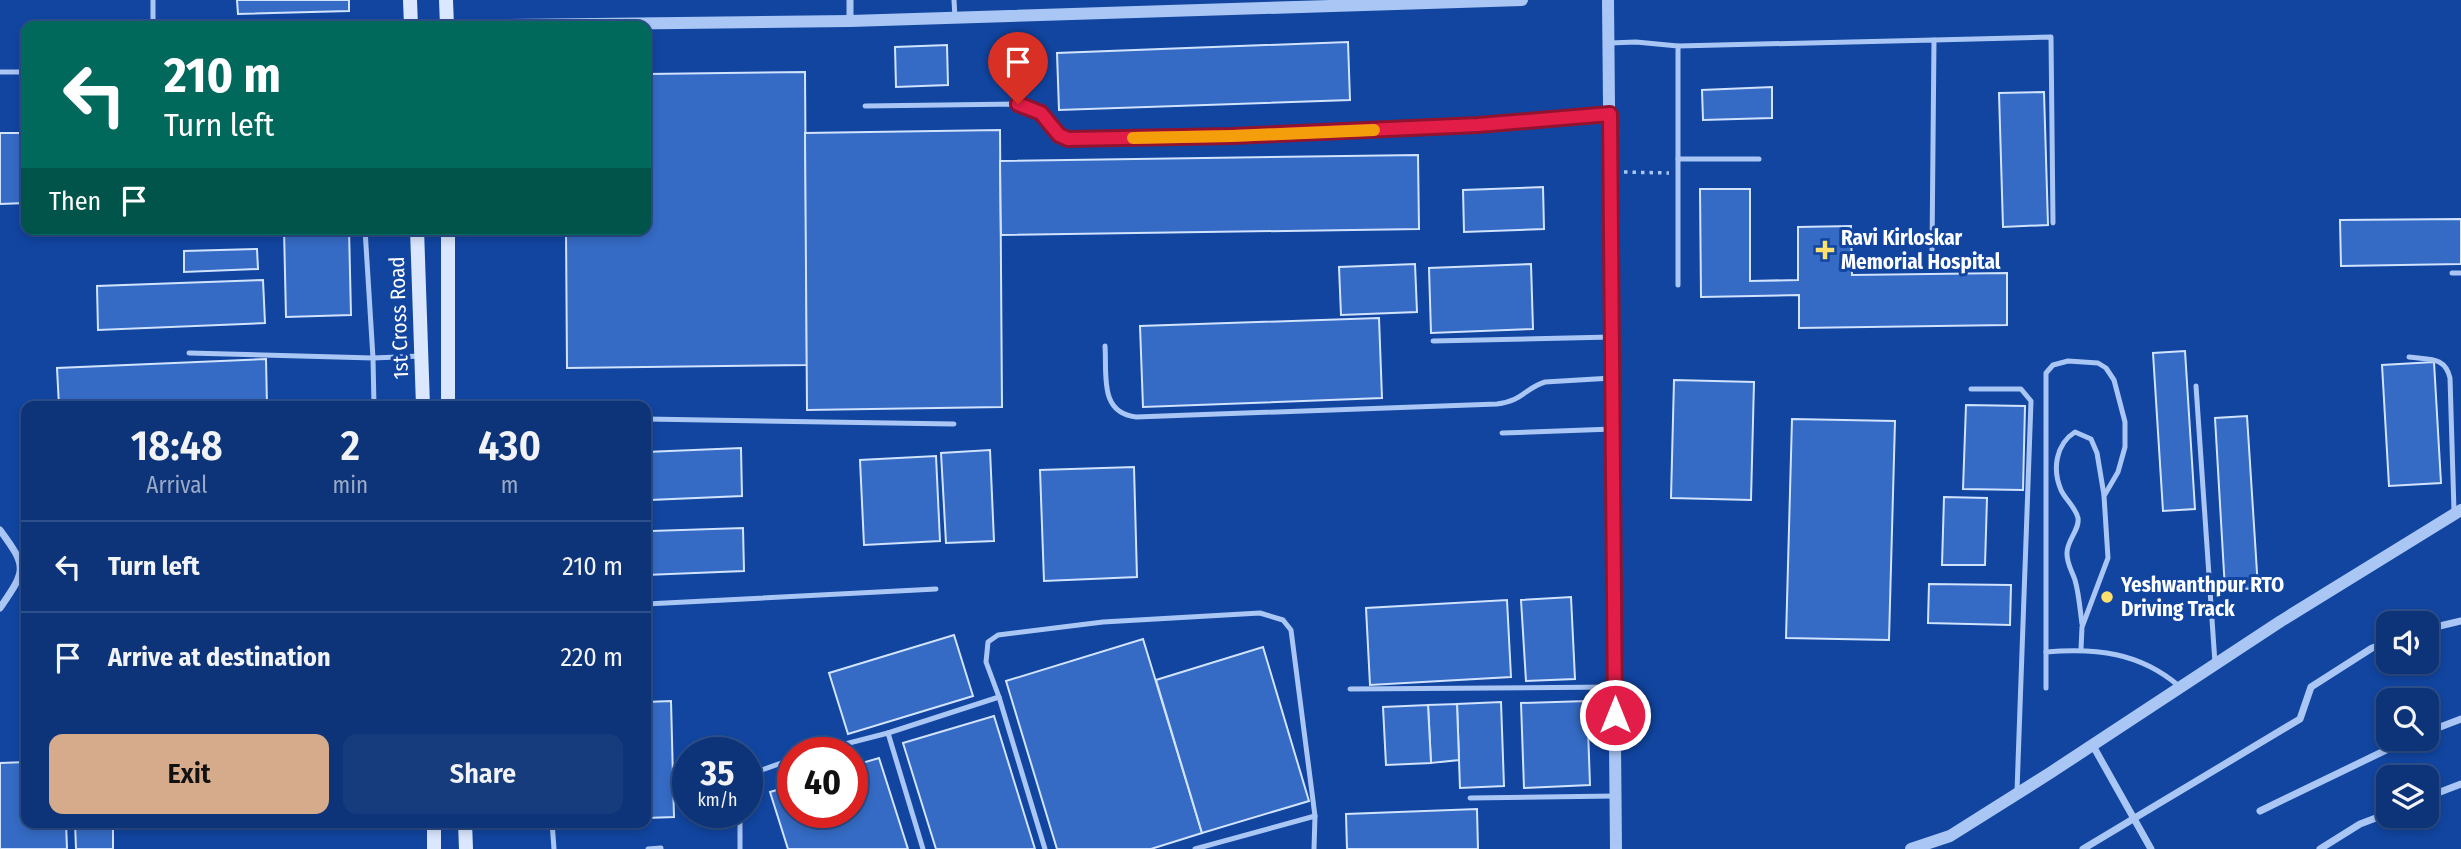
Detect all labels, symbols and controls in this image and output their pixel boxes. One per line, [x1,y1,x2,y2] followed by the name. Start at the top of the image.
[988,32,1048,104] pin
[999,43,1037,81] icon: arrive
[164,46,281,105] text: 210 m
[49,49,140,140] icon: left
[164,106,274,144] text: Turn left
[115,182,153,220] icon: arrive
[49,186,101,217] text: Then
[1841,225,2001,275] place label: Ravi Kirloskar Memorial Hospital
[1815,240,1835,260] marker: Ravi Kirloskar Memorial Hospital
[384,256,414,380] street label: 1st Cross Road
[131,421,223,471] text: 18:48
[341,421,360,471] text: 2
[478,421,541,471] text: 430
[146,471,207,499] text: Arrival
[333,471,368,499] text: min
[501,471,518,499] text: m
[49,548,87,586] icon: left
[108,551,200,582] text: Turn left
[562,551,623,582] text: 210 m
[2120,572,2284,622] place label: Yeshwanthpur RTO Driving Track
[2099,589,2115,605] marker: Yeshwanthpur RTO Driving Track
[2376,611,2439,828] map controls
[2376,611,2439,674] button: sound
[49,639,87,677] icon: arrive
[108,642,331,673] text: Arrive at destination
[560,642,623,673] text: 220 m
[1578,678,1652,752] position arrow
[2376,688,2439,751] button: search
[49,734,329,814] button: Exit
[343,734,623,814] button: Share
[777,737,868,828] speed limit sign: 40
[701,752,734,794] text: 35
[2376,765,2439,828] button: layers
[697,789,738,811] text: km/h

